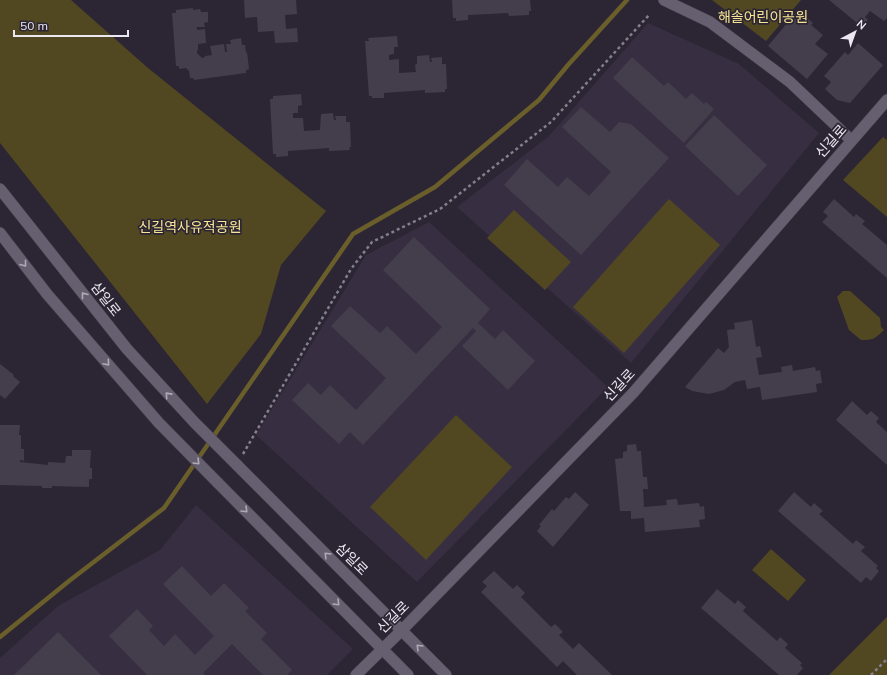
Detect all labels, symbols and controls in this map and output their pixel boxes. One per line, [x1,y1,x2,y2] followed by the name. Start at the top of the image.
[718,8,808,26] park label: 해솔어린이공원
[14,12,128,38] scale bar
[835,12,875,52] north arrow
[854,16,869,32] text: N
[20,18,48,33] text: 50 m
[812,120,851,161] street label: 신길로
[138,218,242,236] park label: 신길역사유적공원
[19,259,26,266] one-way arrow
[87,278,125,320] street label: 삼일로
[82,293,89,300] one-way arrow
[103,359,110,366] one-way arrow
[599,365,639,405] street label: 신길로
[166,392,173,399] one-way arrow
[192,457,200,465] one-way arrow
[241,506,248,513] one-way arrow
[332,539,372,579] street label: 삼일로
[324,552,332,560] one-way arrow
[373,597,413,637] street label: 신길로
[332,598,340,606] one-way arrow
[416,644,424,652] one-way arrow

